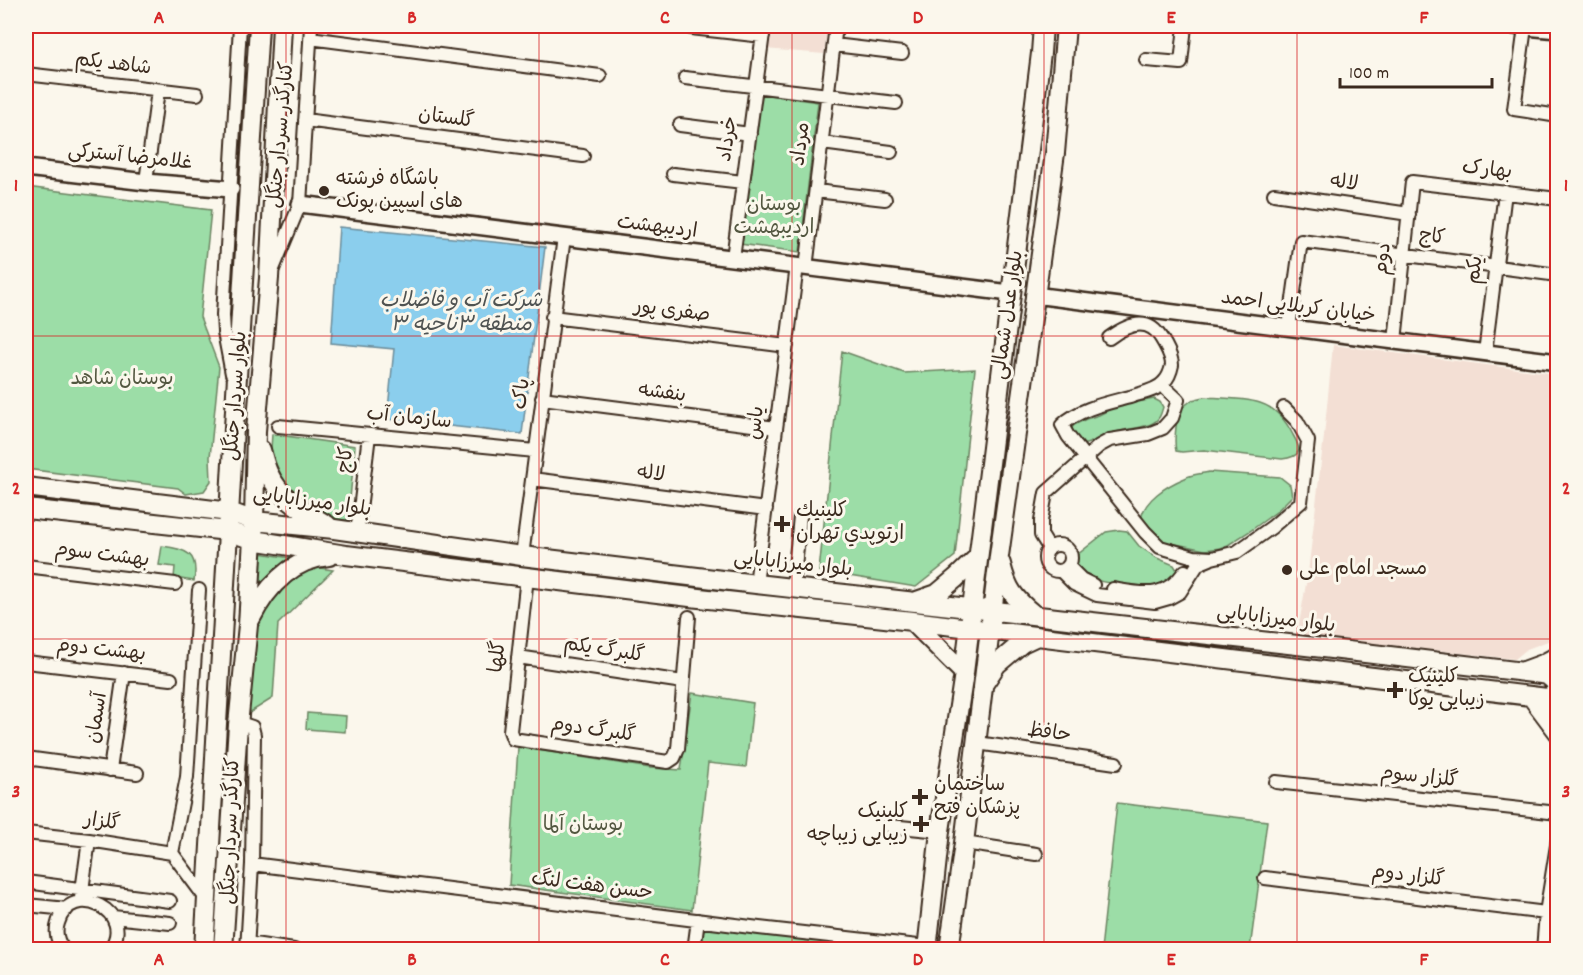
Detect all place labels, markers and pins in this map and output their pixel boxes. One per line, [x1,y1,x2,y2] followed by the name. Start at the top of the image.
[336,166,463,217] place label: باشگاه فرشته های اسپین پونک
[317,184,331,198] marker: باشگاه فرشته های اسپین پونک
[796,498,904,549] place label: كلينيك ارتوپدي تهران
[773,515,791,533] marker: كلينيك ارتوپدي تهران
[1299,556,1427,584] place label: مسجد امام علی
[1280,563,1294,577] marker: مسجد امام علی
[1408,664,1485,715] place label: کلینیک زیبایی یوکا
[1386,681,1404,699] marker: کلینیک زیبایی یوکا
[934,772,1020,823] place label: ساختمان پزشکان فتح
[911,788,929,806] marker: ساختمان پزشکان فتح
[807,799,908,850] place label: کلینیک زیبایی زیباچه
[912,815,930,833] marker: کلینیک زیبایی زیباچه

